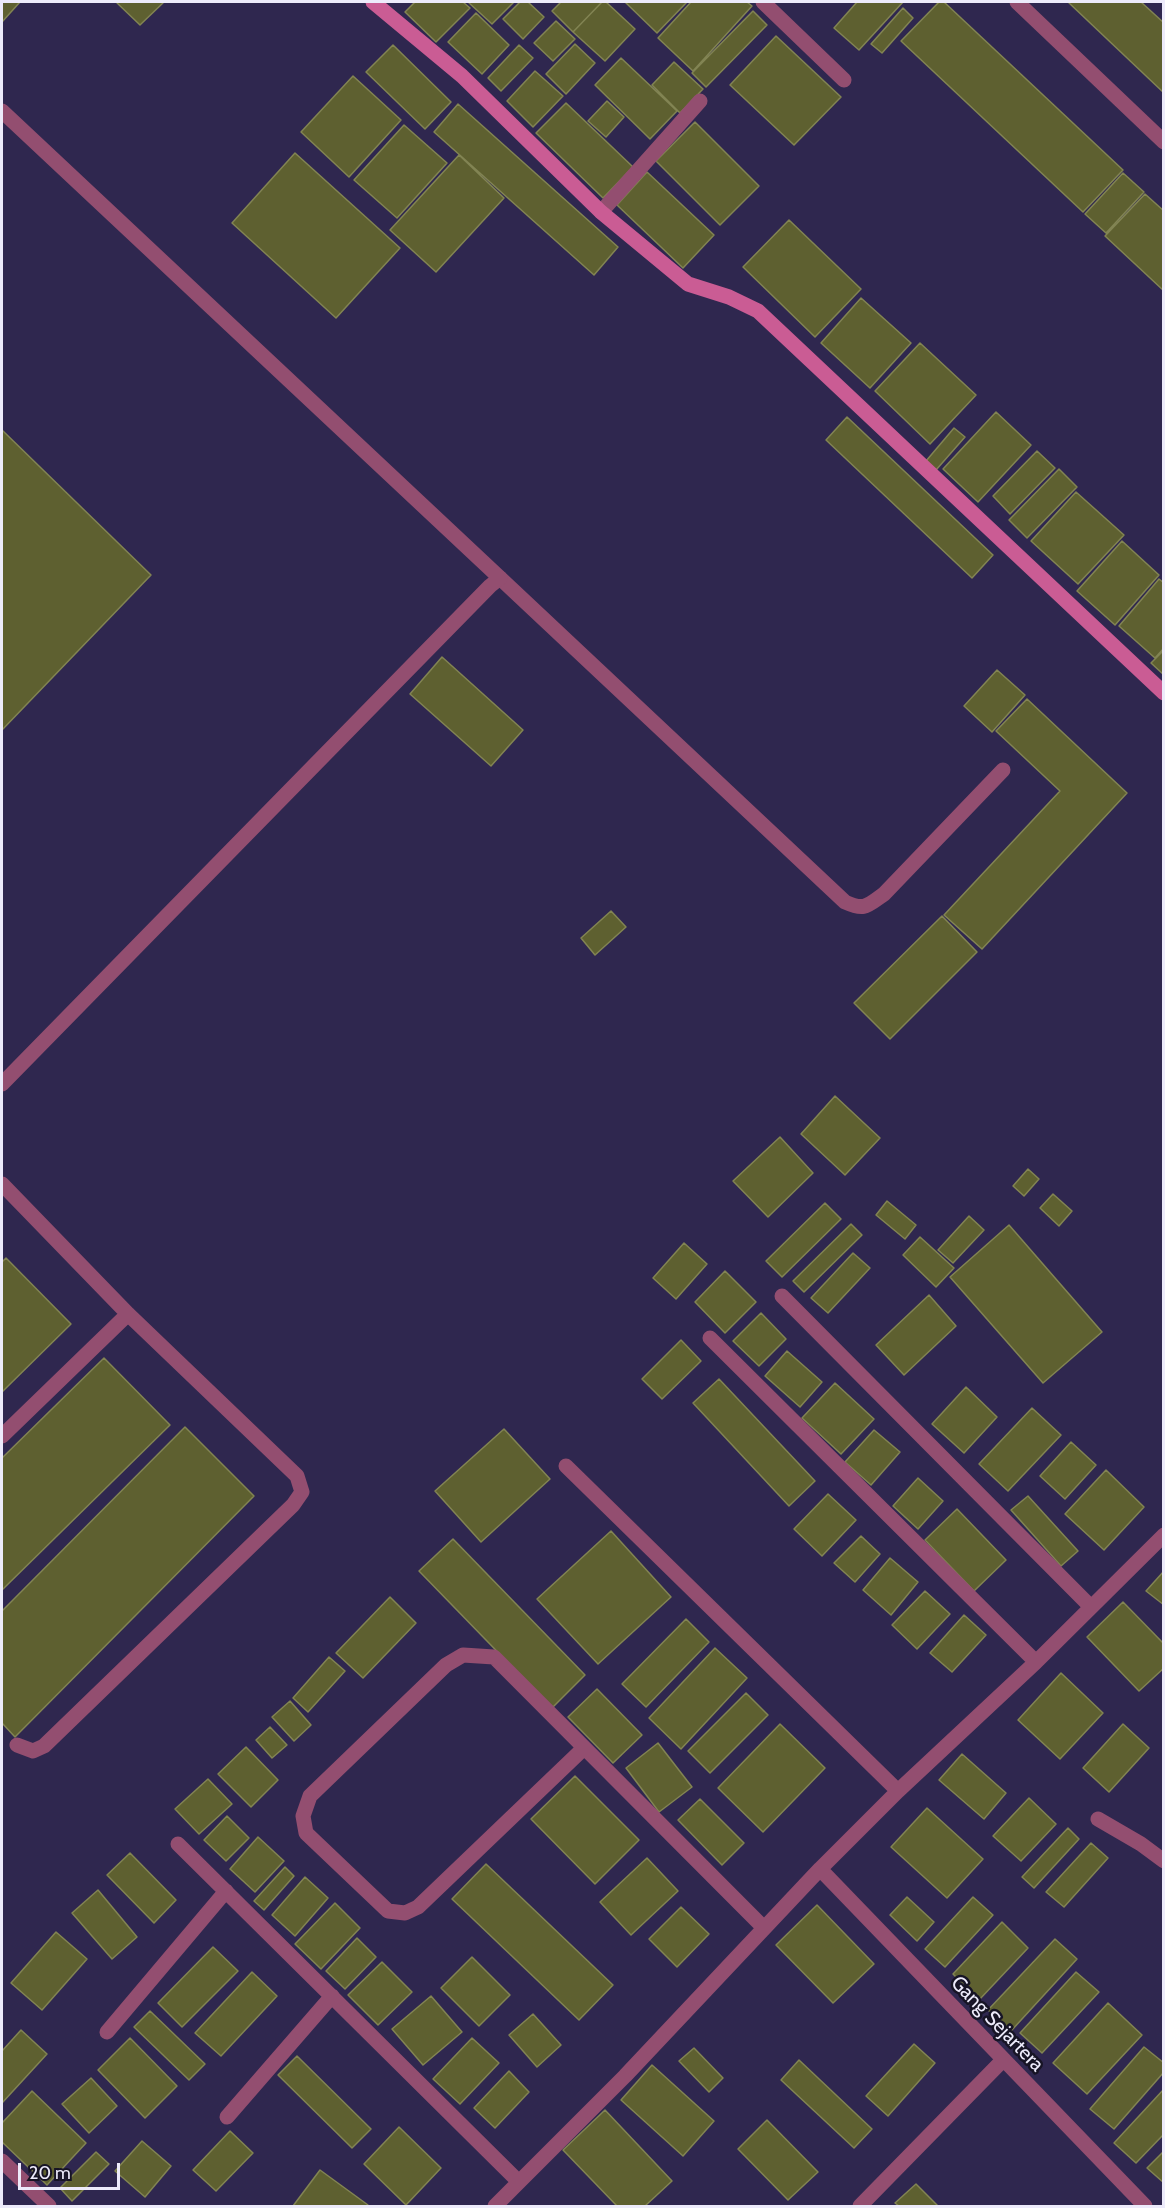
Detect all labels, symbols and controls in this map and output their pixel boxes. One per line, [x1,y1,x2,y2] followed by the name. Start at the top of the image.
[945,1971,1049,2077] street label: Gang Sejartera
[21,2151,123,2189] scale bar
[29,2162,71,2184] text: 20 m

